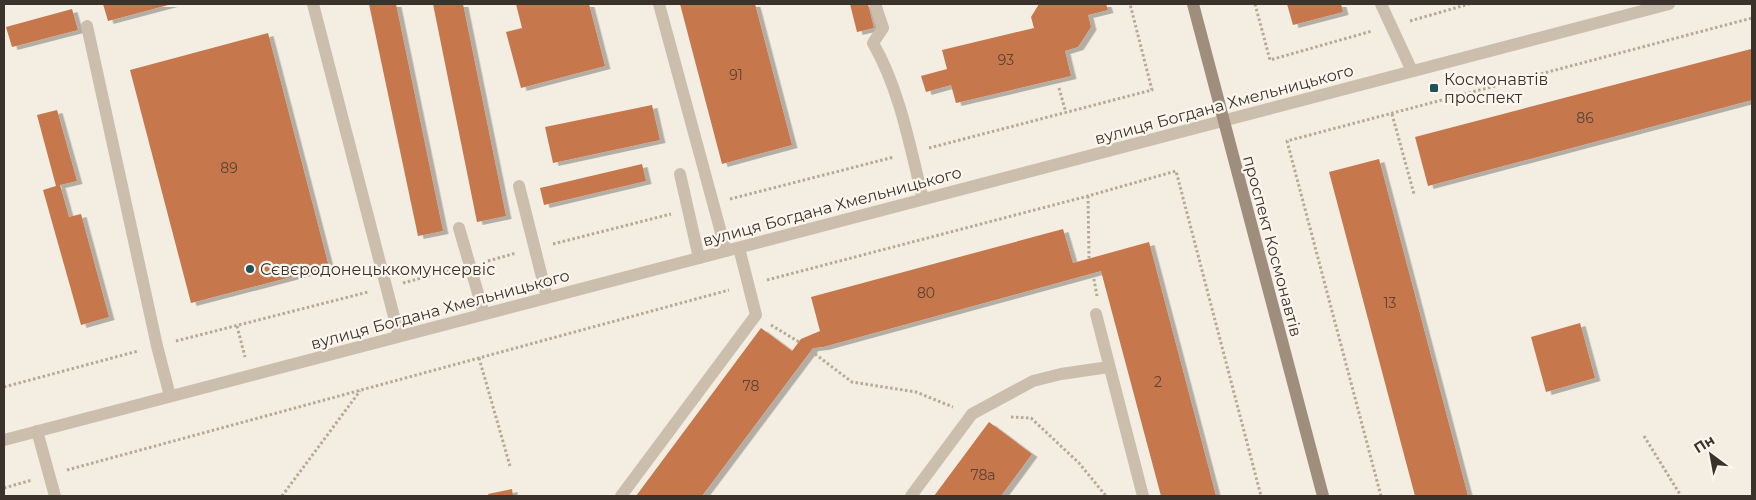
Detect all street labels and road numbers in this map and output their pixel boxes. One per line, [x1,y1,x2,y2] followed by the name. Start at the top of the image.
[1093,61,1356,148] street label: вулиця Богдана Хмельницького
[1239,153,1306,339] street label: проспект Космонавтів
[701,163,964,250] street label: вулиця Богдана Хмельницького
[309,266,572,353] street label: вулиця Богдана Хмельницького

